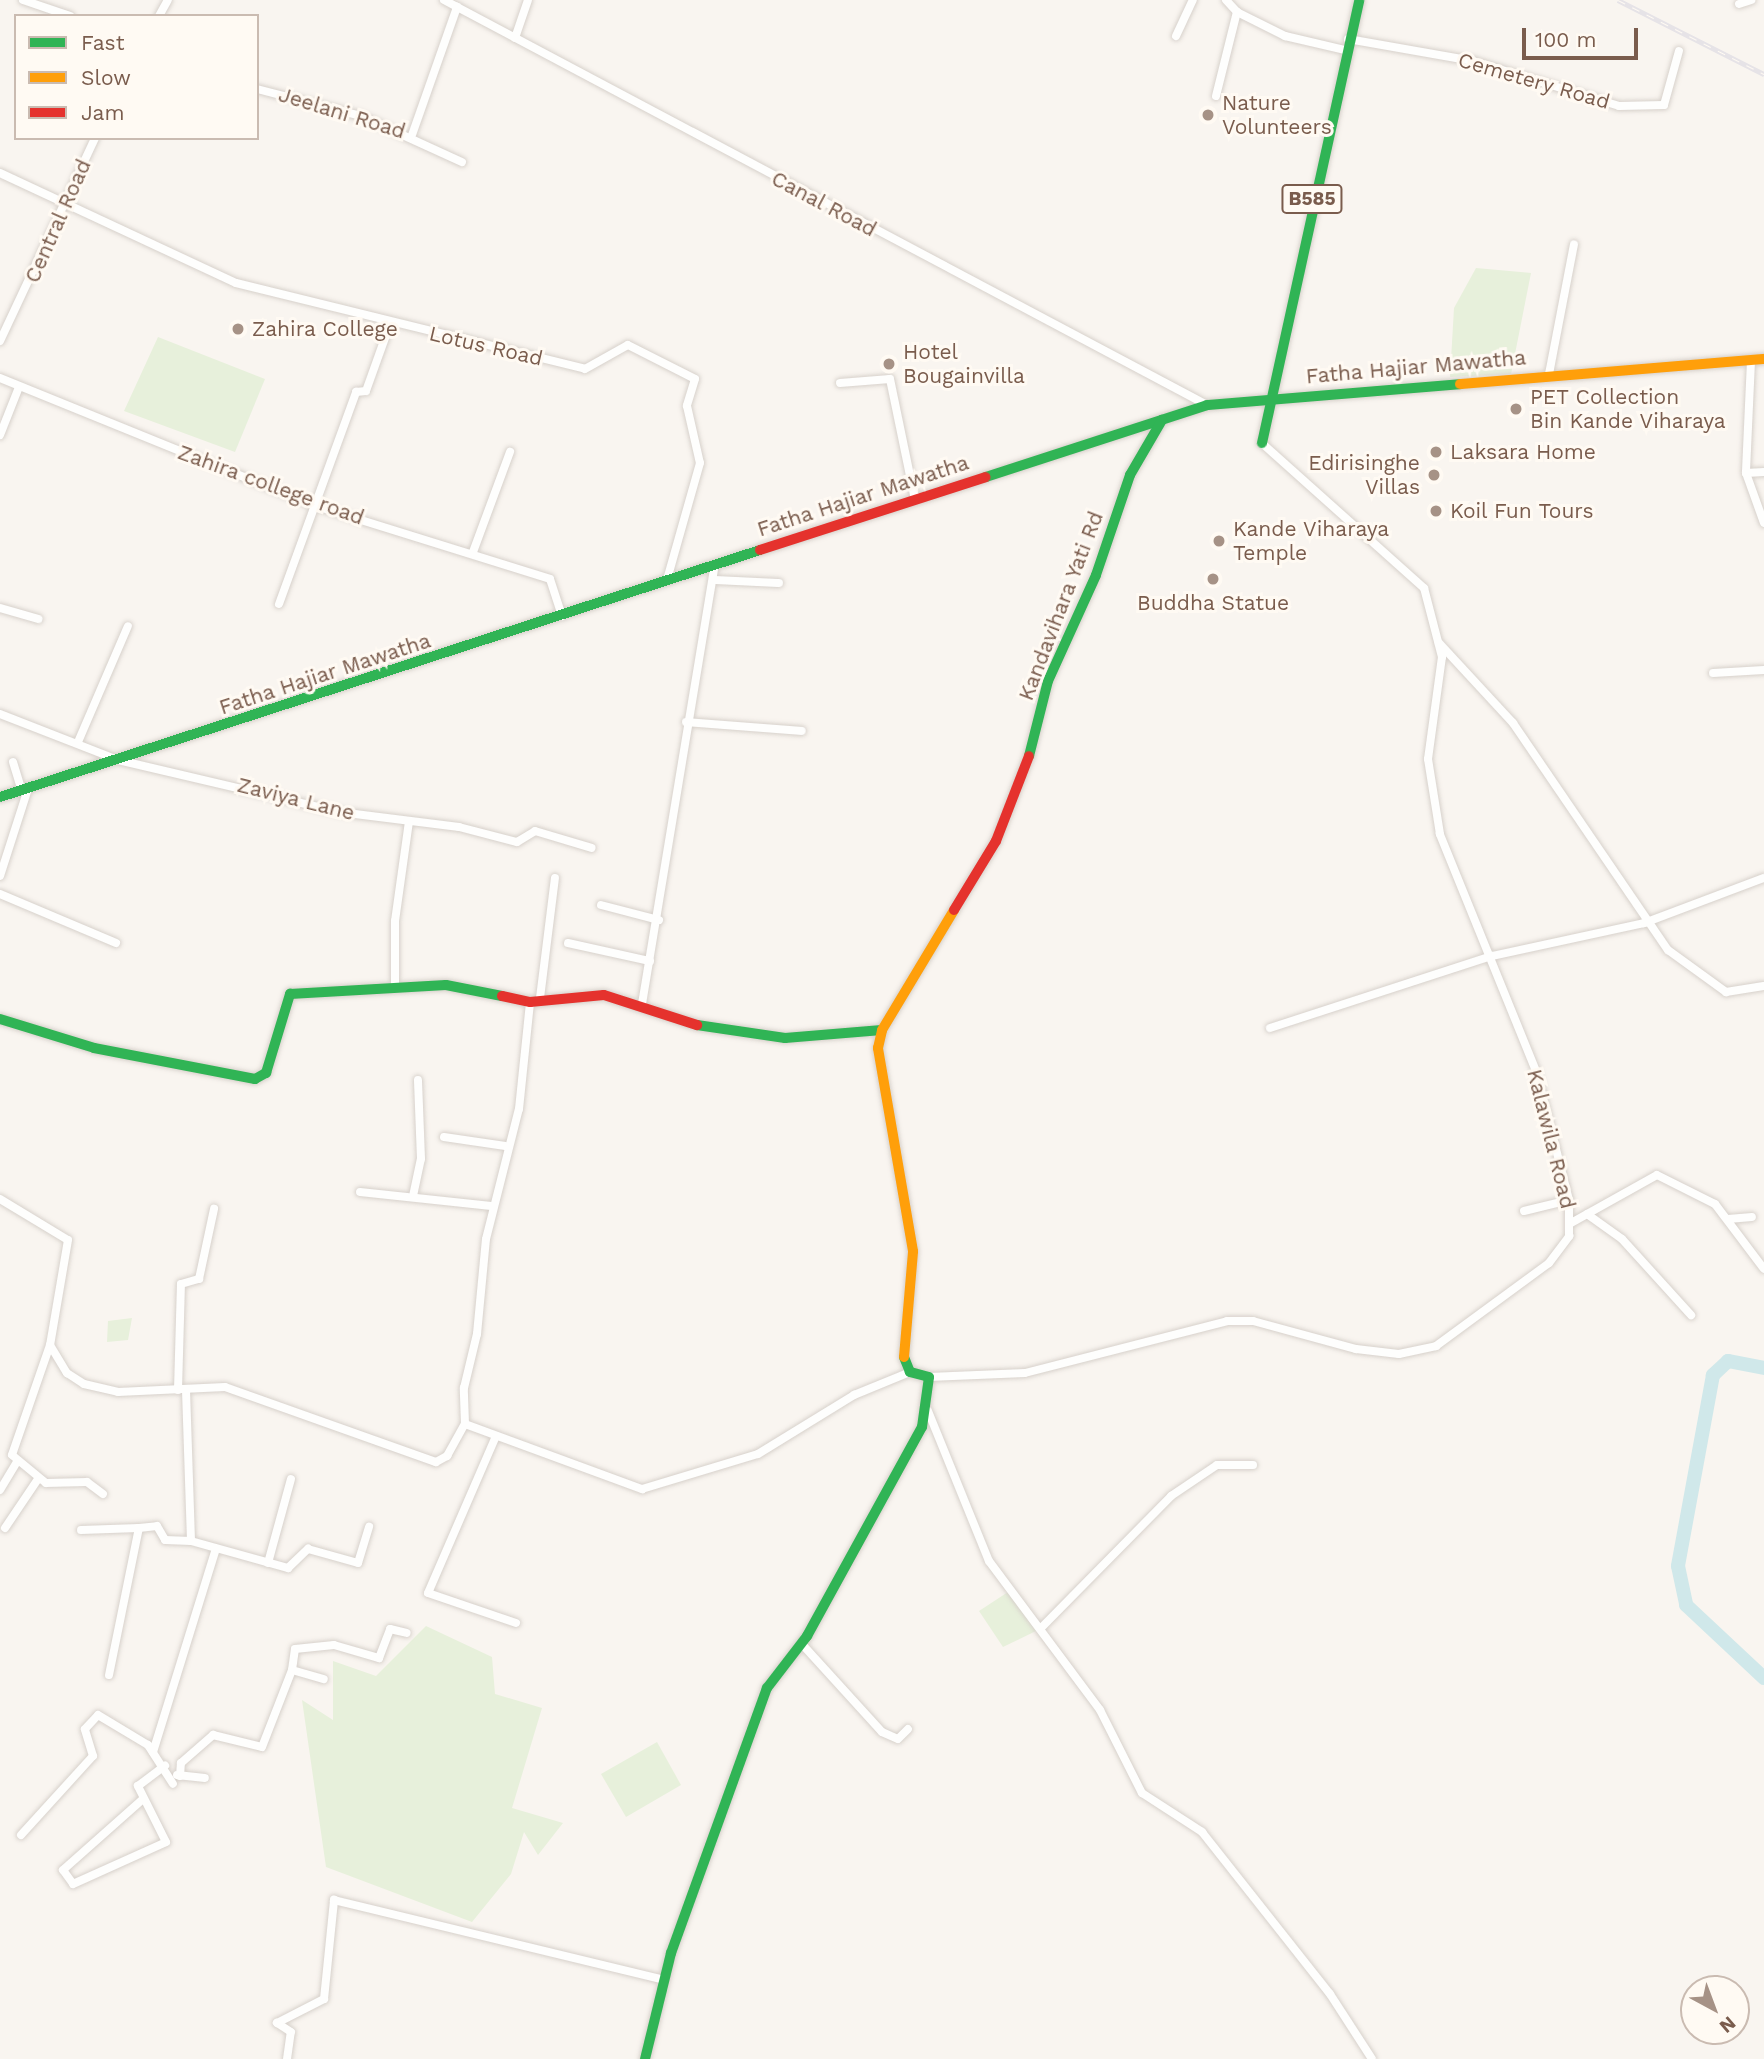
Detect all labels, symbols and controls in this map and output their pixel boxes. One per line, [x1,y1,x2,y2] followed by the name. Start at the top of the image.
[14,14,259,140] legend
[1526,14,1642,58] scale bar
[1535,27,1597,52] text: 100 m
[81,30,125,55] text: Fast
[1455,47,1613,115] street label: Cemetery Road
[81,65,131,90] text: Slow
[276,82,408,144] street label: Jeelani Road
[1222,90,1332,140] place label: Nature Volunteers
[81,100,124,125] text: Jam
[1200,107,1216,123] marker: Nature Volunteers
[19,155,97,287] street label: Central Road
[767,166,881,242] street label: Canal Road
[1280,183,1344,214] road number: B585
[252,316,398,342] place label: Zahira College
[230,321,246,337] marker: Zahira College
[427,321,545,371] street label: Lotus Road
[903,339,1025,389] place label: Hotel Bougainvilla
[1304,345,1528,389] street label: Fatha Hajiar Mawatha
[881,356,897,372] marker: Hotel Bougainvilla
[1530,384,1726,434] place label: PET Collection Bin Kande Viharaya
[1508,401,1524,417] marker: PET Collection Bin Kande Viharaya
[1450,439,1596,465] place label: Laksara Home
[174,440,368,530] street label: Zahira college road
[1428,444,1444,460] marker: Laksara Home
[754,450,972,542] street label: Fatha Hajiar Mawatha
[1308,450,1420,500] place label: Edirisinghe Villas
[1426,467,1442,483] marker: Edirisinghe Villas
[1450,498,1595,524] place label: Koil Fun Tours
[1428,503,1444,519] marker: Koil Fun Tours
[1013,507,1109,705] street label: Kandavihara Yati Rd
[1233,516,1390,566] place label: Kande Viharaya Temple
[1211,533,1227,549] marker: Kande Viharaya Temple
[1205,571,1221,587] marker: Buddha Statue
[1137,590,1289,616] place label: Buddha Statue
[216,628,434,720] street label: Fatha Hajiar Mawatha
[235,772,357,826] street label: Zaviya Lane
[1521,1066,1581,1212] street label: Kalawila Road
[1680,1975,1750,2045] north arrow
[1715,2011,1741,2038] text: N

